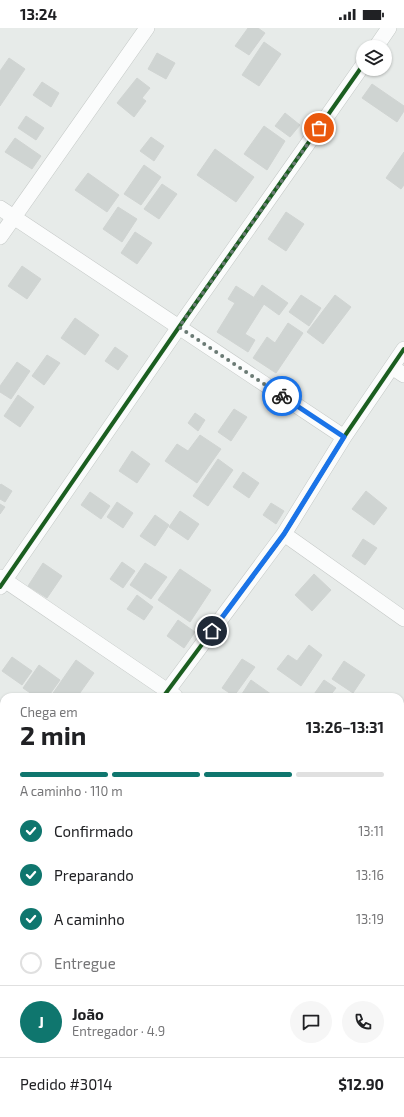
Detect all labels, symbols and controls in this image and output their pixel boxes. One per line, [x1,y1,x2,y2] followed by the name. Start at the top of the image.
[20,5,57,23] text: 13:24
[356,40,392,76] map controls
[356,40,392,76] button: layers
[302,111,336,145] pin
[308,117,330,139] icon: bag
[262,376,302,416] courier
[271,385,293,407] icon: bike
[195,614,229,648] pin
[201,620,223,642] icon: home
[20,704,78,720] text: Chega em
[306,718,384,736] text: 13:26–13:31
[20,719,86,750] text: 2 min
[20,783,123,799] text: A caminho · 110 m
[20,820,42,842] icon: check
[54,822,133,840] text: Confirmado
[358,823,384,839] text: 13:11
[20,864,42,886] icon: check
[54,866,134,884] text: Preparando
[356,867,384,883] text: 13:16
[20,908,42,930] icon: check
[54,910,125,928] text: A caminho
[356,911,384,927] text: 13:19
[54,954,116,972] text: Entregue
[290,1001,332,1043] button: chat
[342,1001,384,1043] button: phone
[72,1005,104,1023] text: João
[38,1013,44,1031] text: J
[72,1023,165,1039] text: Entregador · 4.9
[20,1075,112,1093] text: Pedido #3014
[338,1075,384,1093] text: $12.90

